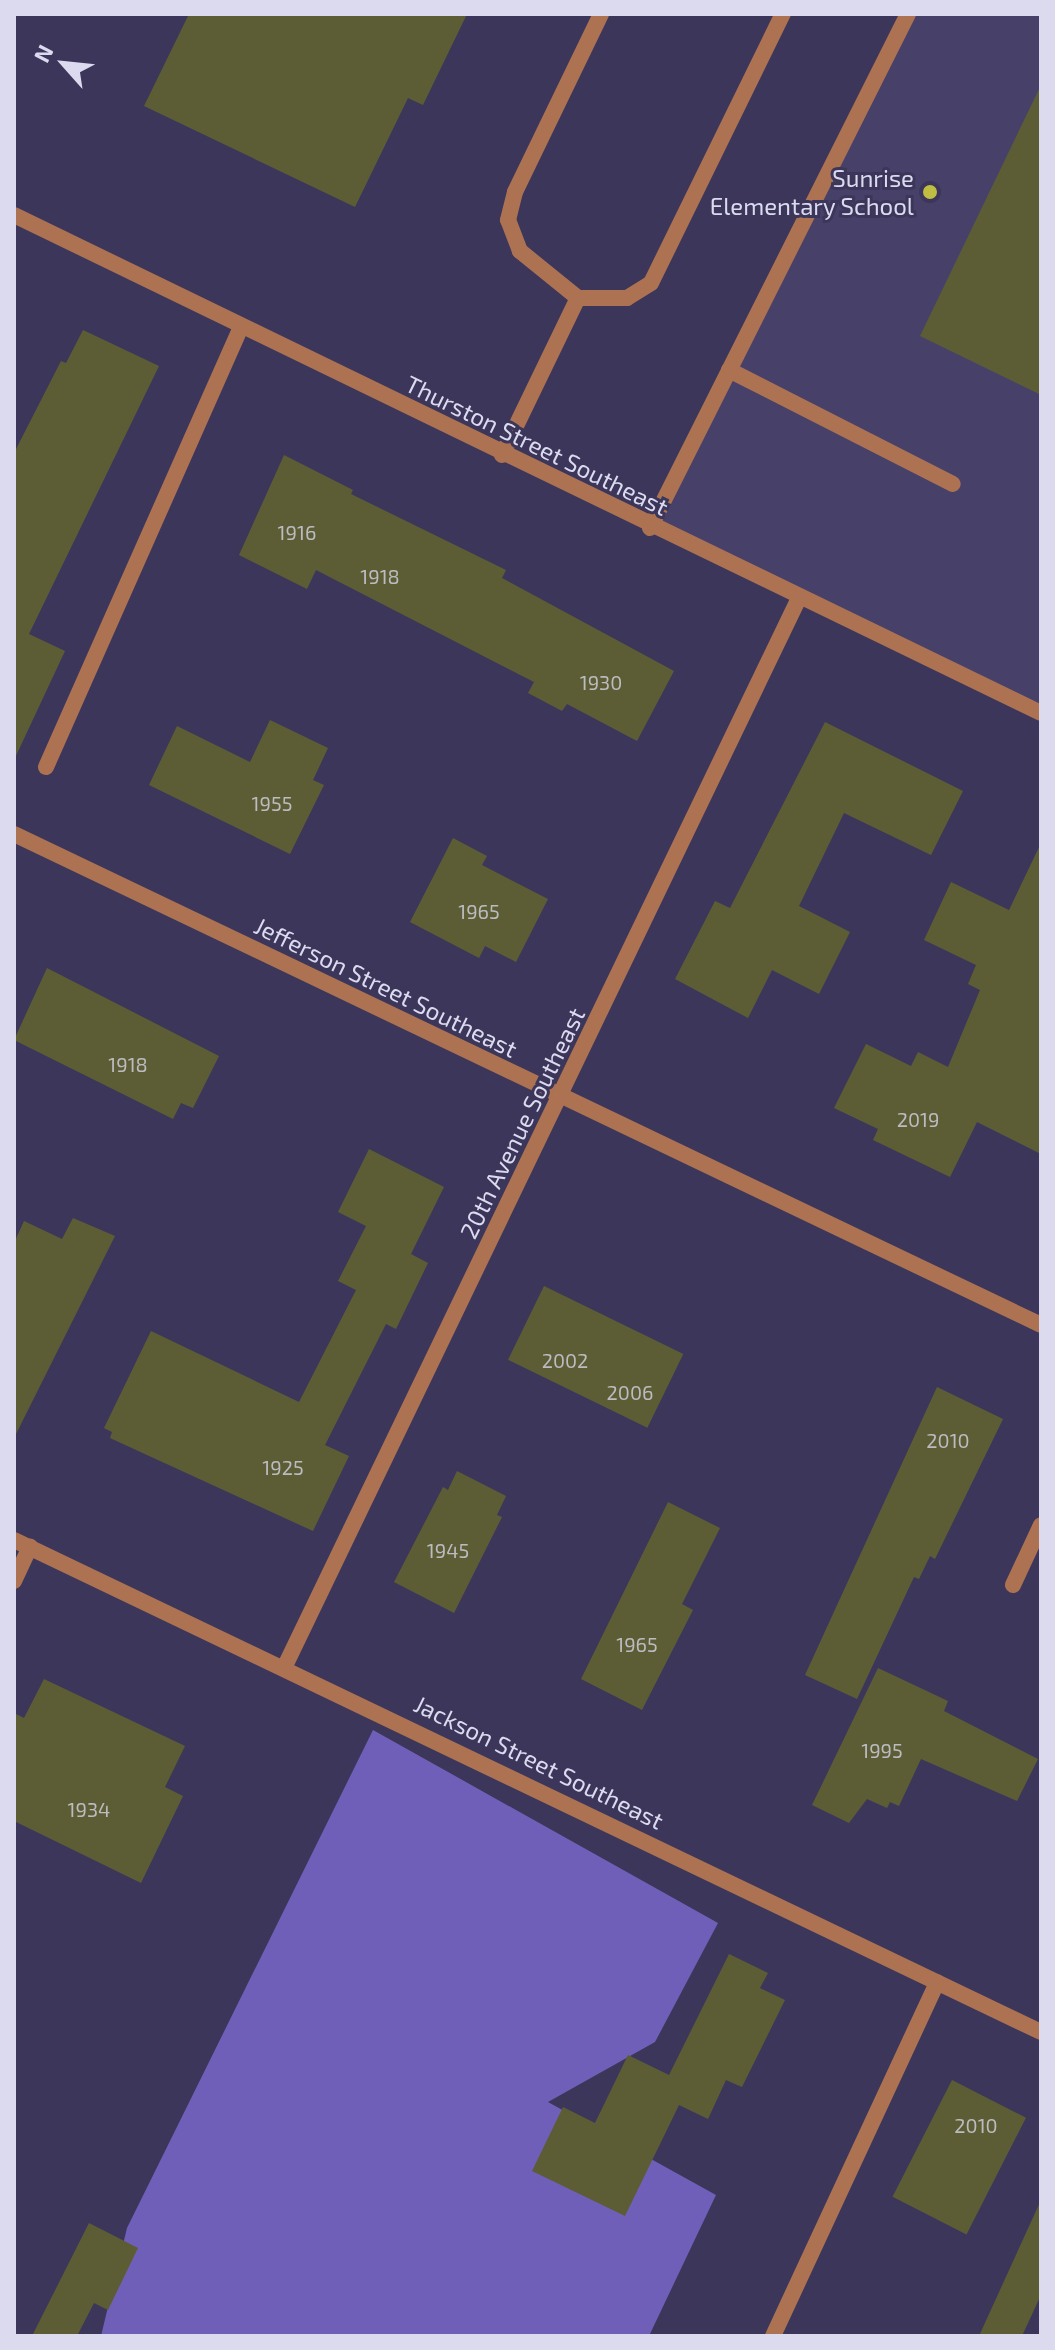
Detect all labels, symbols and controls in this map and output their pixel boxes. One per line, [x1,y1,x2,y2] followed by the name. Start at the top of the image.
[24,24,104,104] north arrow
[27,40,58,66] text: N
[709,164,914,220] place label: Sunrise Elementary School
[921,183,939,201] marker: Sunrise Elementary School
[401,369,673,521] street label: Thurston Street Southeast
[278,520,316,544] house number: 1916
[360,564,400,588] house number: 1918
[580,670,622,694] house number: 1930
[252,791,292,815] house number: 1955
[458,899,500,923] house number: 1965
[250,911,522,1063] street label: Jefferson Street Southeast
[454,1003,590,1243] street label: 20th Avenue Southeast
[108,1052,148,1076] house number: 1918
[897,1107,939,1131] house number: 2019
[542,1348,588,1372] house number: 2002
[607,1380,653,1404] house number: 2006
[926,1428,970,1452] house number: 2010
[262,1455,304,1479] house number: 1925
[427,1538,469,1562] house number: 1945
[616,1632,658,1656] house number: 1965
[410,1689,668,1835] street label: Jackson Street Southeast
[861,1738,903,1762] house number: 1995
[68,1797,110,1821] house number: 1934
[954,2113,998,2137] house number: 2010

